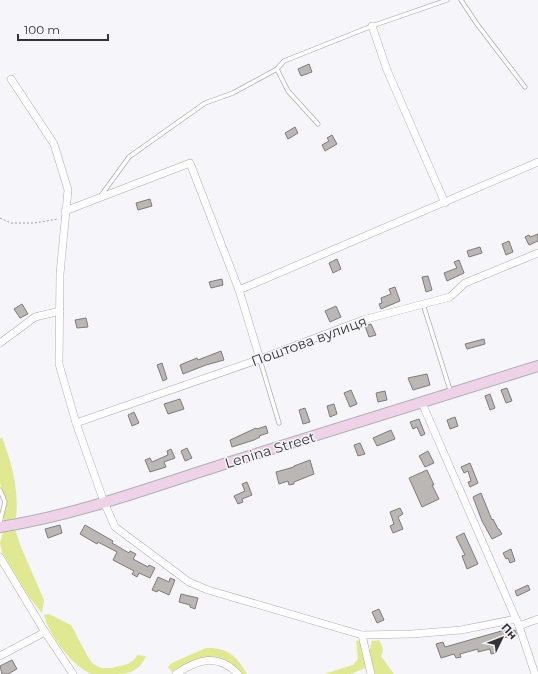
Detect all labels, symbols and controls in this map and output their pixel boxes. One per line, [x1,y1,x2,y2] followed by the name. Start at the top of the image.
[18,16,108,42] scale bar
[24,22,60,37] text: 100 m
[249,312,369,370] street label: Поштова вулиця
[223,428,318,472] street label: Lenina Street
[482,618,522,658] north arrow
[499,620,520,642] text: Пн

